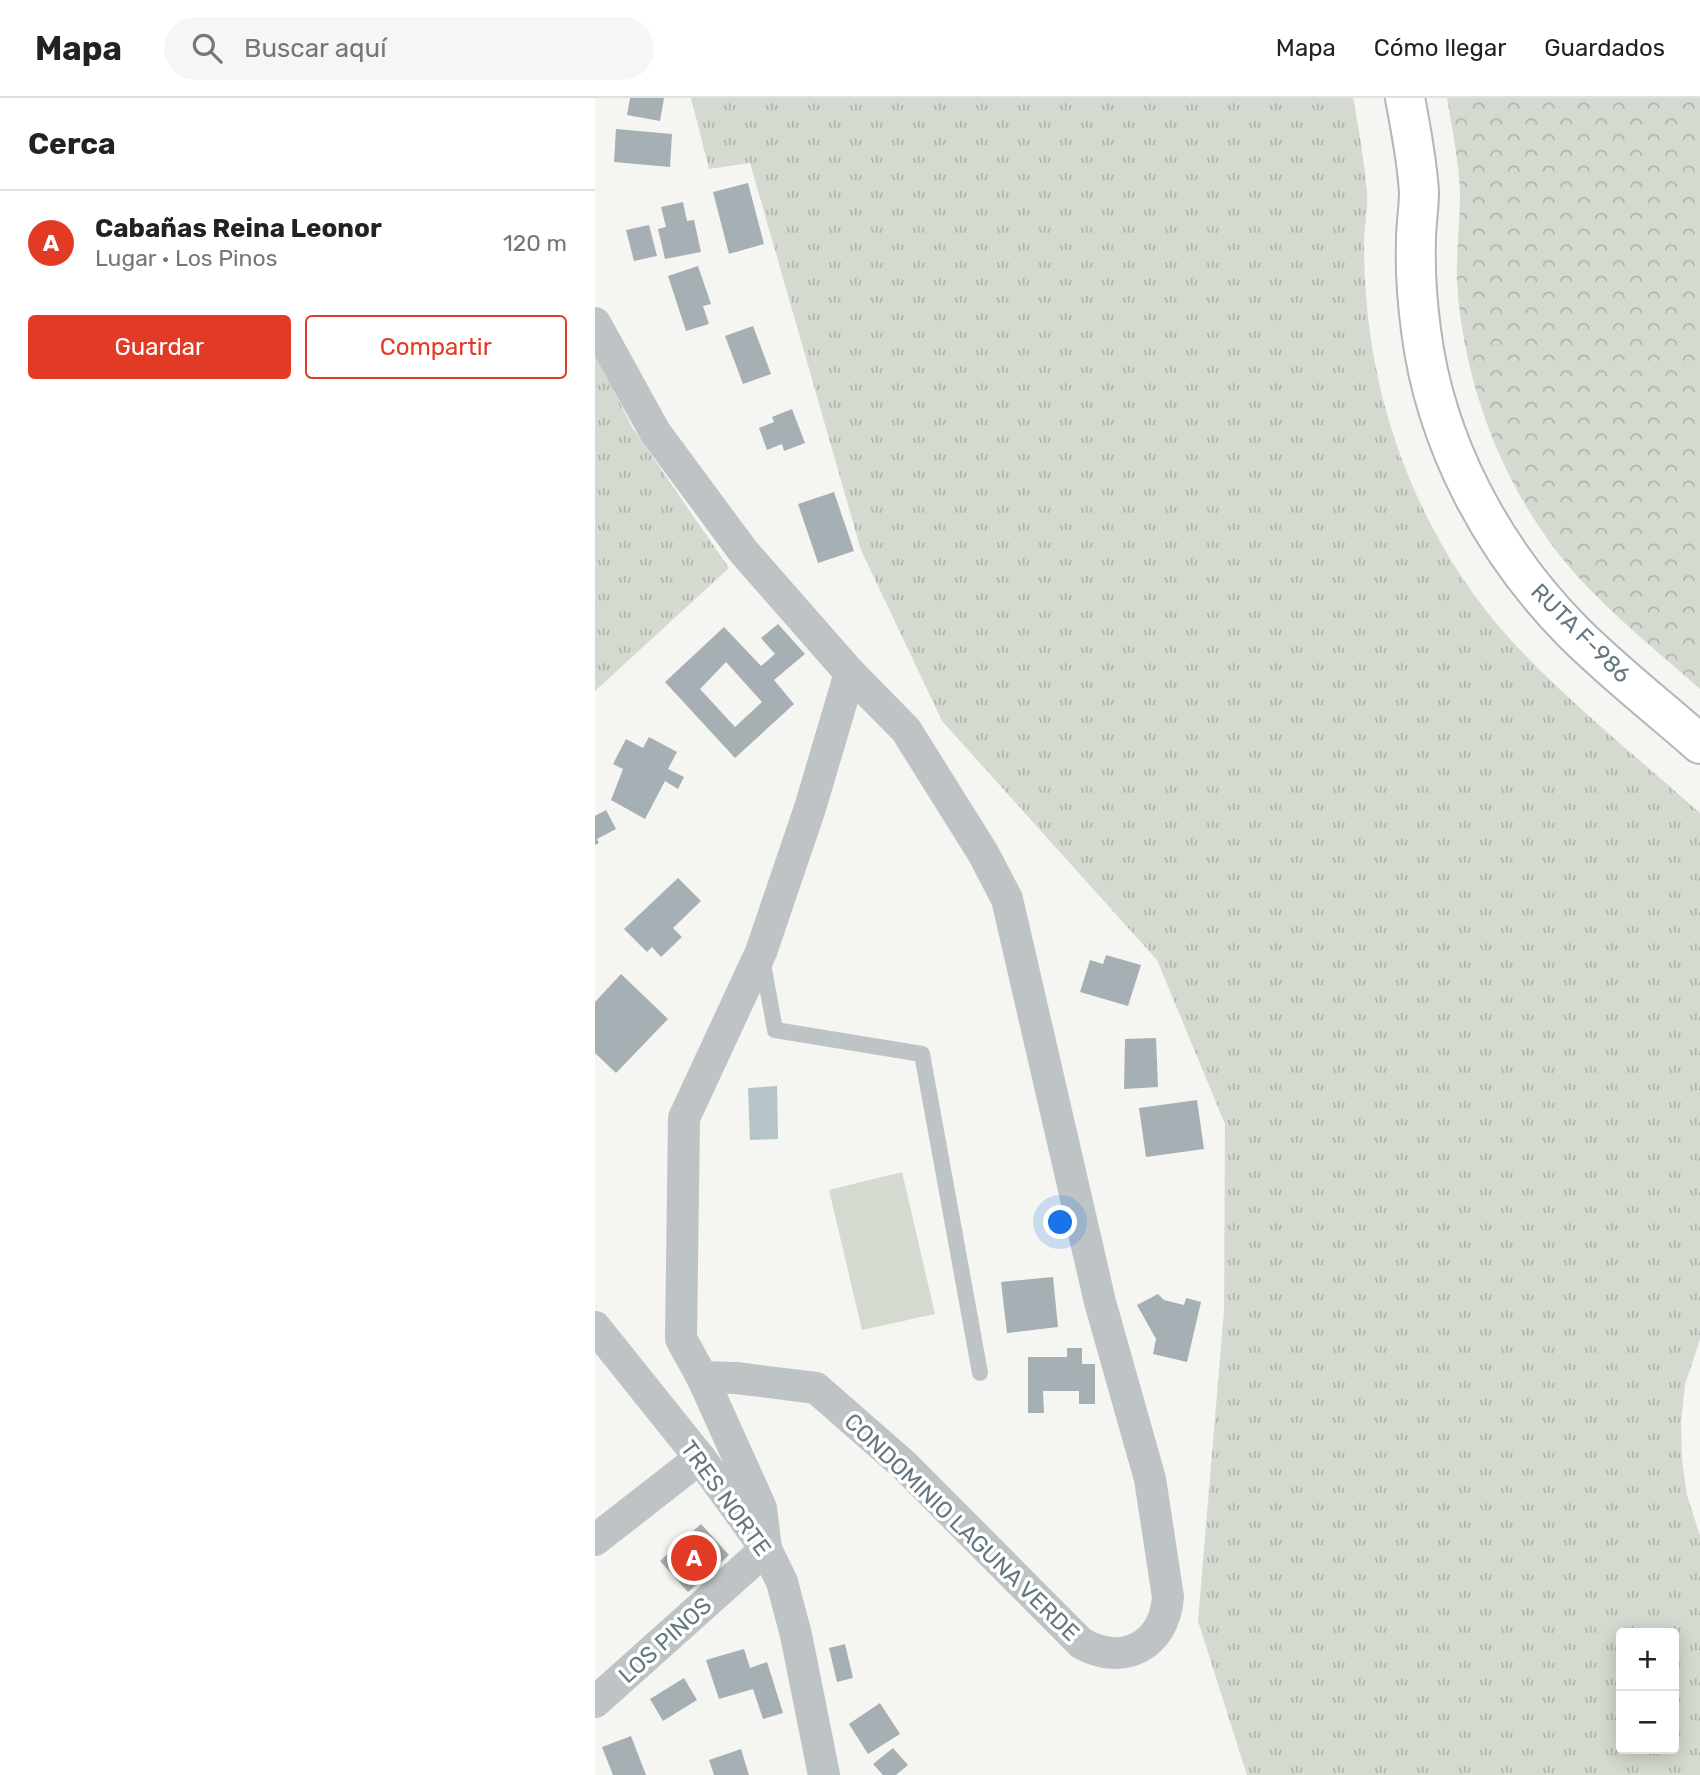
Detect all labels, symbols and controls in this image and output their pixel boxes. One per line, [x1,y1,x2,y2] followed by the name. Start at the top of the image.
[164,17,654,80] search box
[35,29,122,68] text: Mapa
[188,29,226,67] icon: search
[244,33,387,64] text: Buscar aquí
[1276,34,1336,62] text: Mapa
[1374,34,1506,62] text: Cómo llegar
[1544,34,1665,62] text: Guardados
[28,126,116,162] text: Cerca
[95,213,382,244] text: Cabañas Reina Leonor
[43,229,59,257] text: A
[503,229,567,257] text: 120 m
[95,244,277,272] text: Lugar · Los Pinos
[28,315,291,379] button: Guardar
[305,315,567,379] button: Compartir
[1525,577,1637,689] street label: RUTA F-986
[1043,1205,1077,1239] your location
[839,1407,1085,1647] street label: CONDOMINIO LAGUNA VERDE
[675,1435,777,1561] street label: TRES NORTE
[671,1532,717,1584] pin: A
[613,1591,717,1689] street label: LOS PINOS
[1616,1628,1679,1754] map controls
[1616,1628,1679,1691] button: +
[1616,1691,1679,1754] button: −

